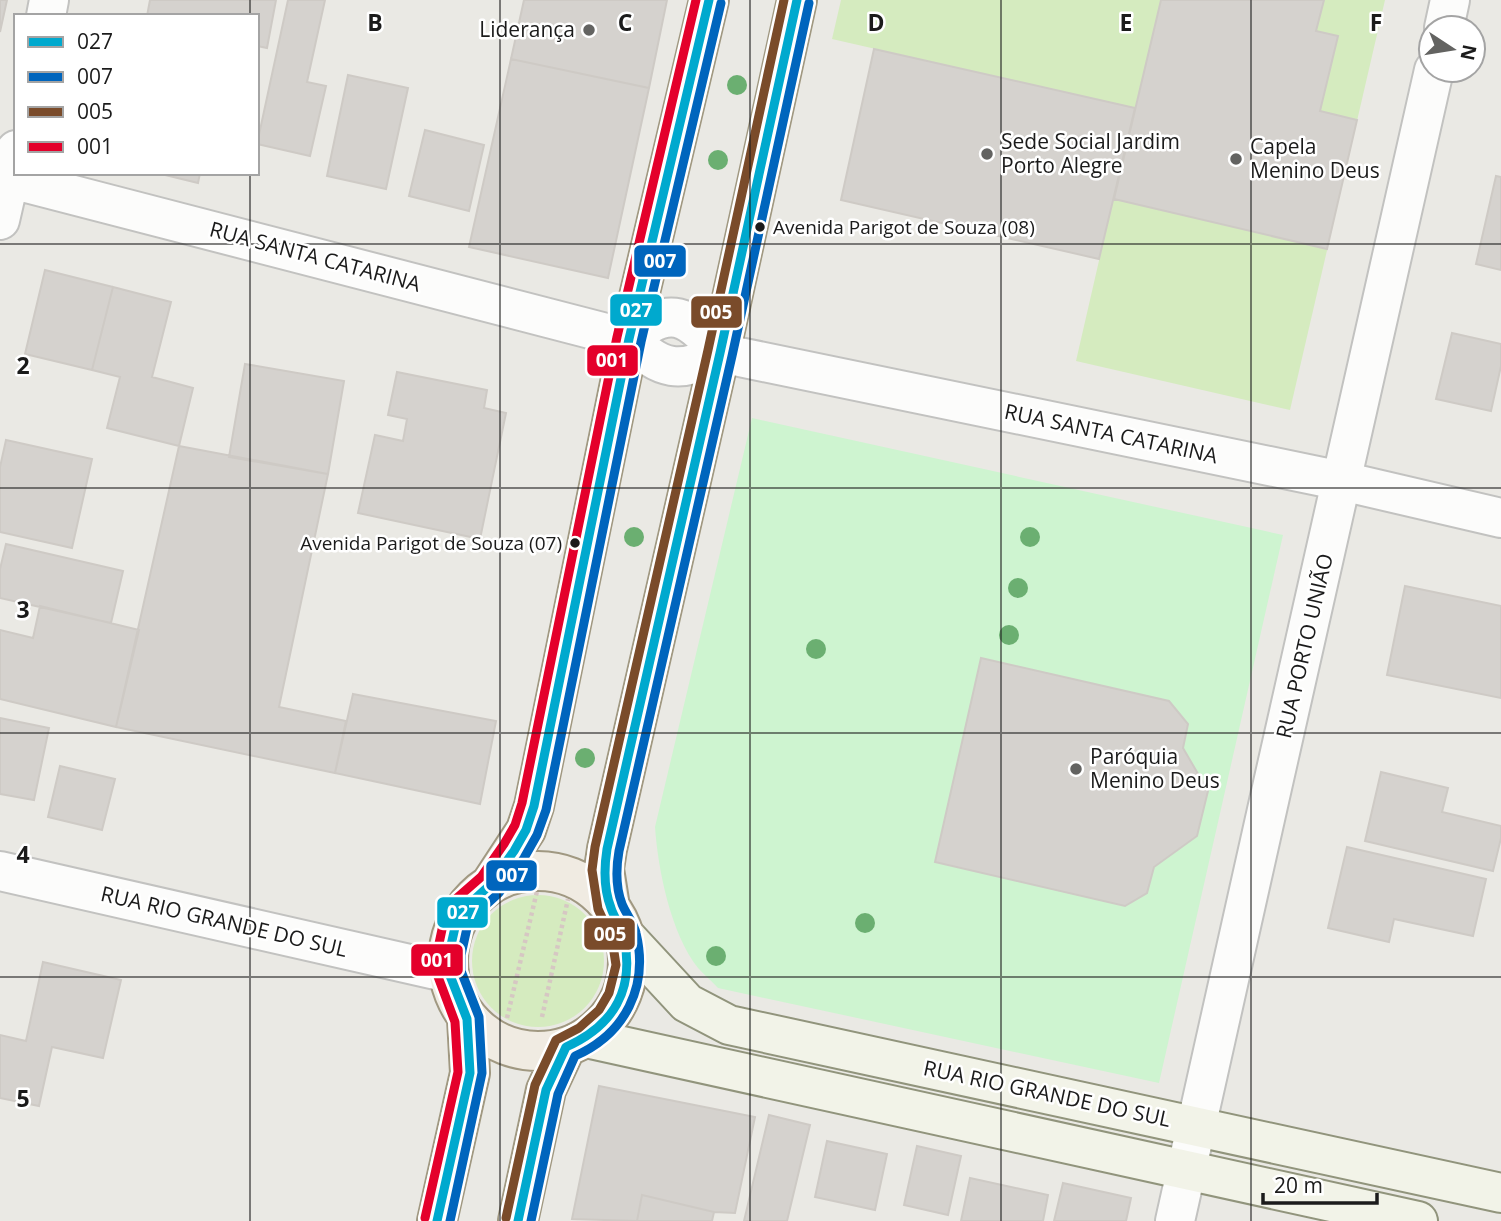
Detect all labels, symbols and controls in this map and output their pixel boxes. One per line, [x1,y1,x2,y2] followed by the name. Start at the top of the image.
[367,6,383,38] text: B
[618,6,632,38] text: C
[867,6,885,38] text: D
[1120,6,1132,38] text: E
[1370,6,1382,38] text: F
[14,14,259,175] legend
[1417,14,1487,84] north arrow
[479,15,575,43] place label: Liderança
[581,22,597,38] marker: Liderança
[77,27,113,55] text: 027
[1454,42,1483,63] text: N
[77,62,113,90] text: 007
[77,97,113,125] text: 005
[1001,127,1180,179] place label: Sede Social Jardim Porto Alegre
[77,132,113,160] text: 001
[1250,132,1380,184] place label: Capela Menino Deus
[979,146,995,162] marker: Sede Social Jardim Porto Alegre
[1228,151,1244,167] marker: Capela Menino Deus
[207,214,424,298] street label: RUA SANTA CATARINA
[773,214,1035,240] place label: Avenida Parigot de Souza (08)
[753,220,767,234] marker: Avenida Parigot de Souza (08)
[633,244,687,278] line badge: 007
[644,248,676,274] text: 007
[609,293,663,327] line badge: 027
[690,295,743,329] line badge: 005
[620,297,652,323] text: 027
[700,299,732,325] text: 005
[586,344,639,377] line badge: 001
[596,347,628,373] text: 001
[16,349,30,381] text: 2
[1002,397,1221,469] street label: RUA SANTA CATARINA
[300,530,562,556] place label: Avenida Parigot de Souza (07)
[568,536,582,550] marker: Avenida Parigot de Souza (07)
[1269,551,1339,741] street label: RUA PORTO UNIÃO
[16,593,30,625] text: 3
[1090,742,1220,794] place label: Paróquia Menino Deus
[1068,761,1084,777] marker: Paróquia Menino Deus
[16,838,30,870] text: 4
[485,859,538,892] line badge: 007
[496,862,528,888] text: 007
[98,879,350,963] street label: RUA RIO GRANDE DO SUL
[436,896,489,929] line badge: 027
[447,899,479,925] text: 027
[583,917,636,951] line badge: 005
[594,921,626,947] text: 005
[410,943,464,977] line badge: 001
[421,947,453,973] text: 001
[921,1053,1173,1133] street label: RUA RIO GRANDE DO SUL
[16,1082,30,1114] text: 5
[1263,1162,1377,1206] scale bar
[1274,1171,1323,1199] text: 20 m

